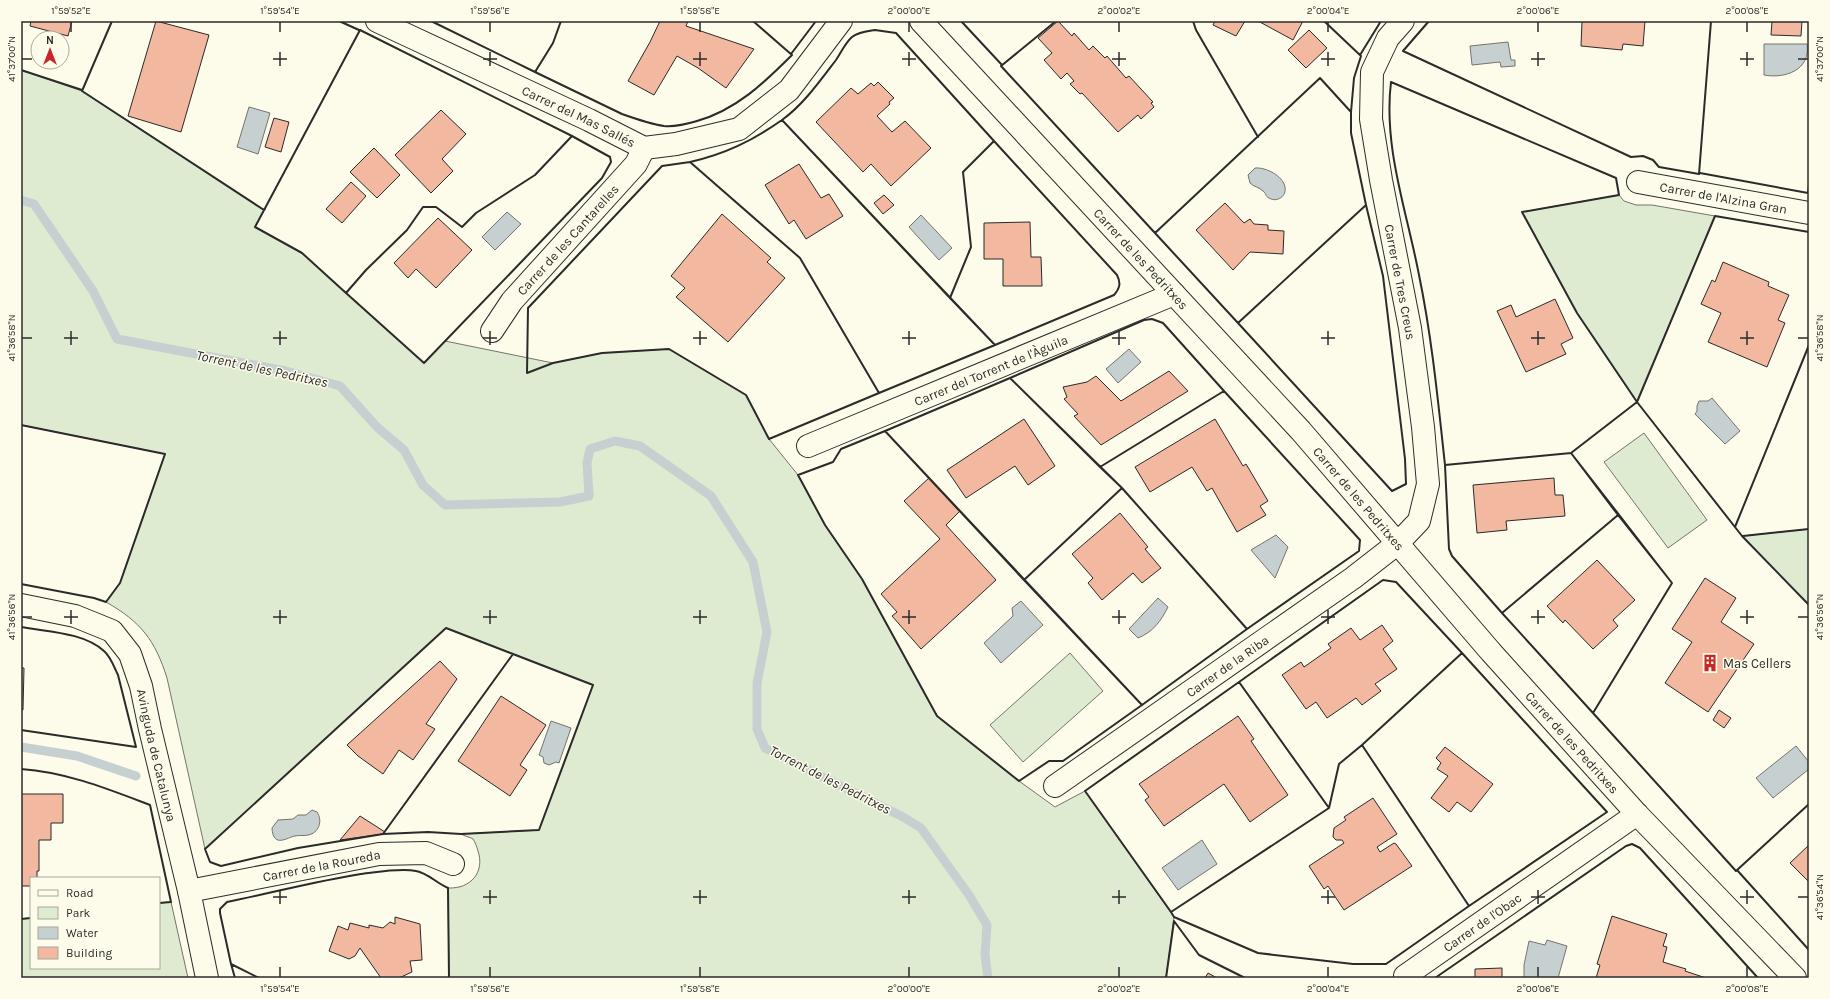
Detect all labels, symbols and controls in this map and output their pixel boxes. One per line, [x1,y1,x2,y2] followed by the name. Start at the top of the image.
[51,5,91,17] text: 1°59'52"E
[260,5,300,17] text: 1°59'54"E
[470,5,510,17] text: 1°59'56"E
[680,5,720,17] text: 1°59'58"E
[888,5,930,17] text: 2°00'00"E
[1098,5,1140,17] text: 2°00'02"E
[1307,5,1349,17] text: 2°00'04"E
[1517,5,1559,17] text: 2°00'06"E
[1725,5,1769,17] text: 2°00'08"E
[30,30,70,70] north arrow
[46,34,54,47] text: N
[6,36,18,82] text: 41°37'00"N
[1814,36,1826,82] text: 41°37'00"N
[520,82,638,150] street label: Carrer del Mas Sallés
[1659,179,1789,216] street label: Carrer de l'Alzina Gran
[514,181,622,298] street label: Carrer de les Cantarelles
[1091,205,1192,312] street label: Carrer de les Pedritxes
[1381,223,1419,341] street label: Carrer de Tres Creus
[6,315,18,361] text: 41°36'58"N
[1814,315,1826,361] text: 41°36'58"N
[912,331,1070,409] street label: Carrer del Torrent de l'Àguila
[195,347,330,391] water label: Torrent de les Pedritxes
[1310,444,1408,554] street label: Carrer de les Pedritxes
[6,594,18,640] text: 41°36'56"N
[1814,594,1826,640] text: 41°36'56"N
[1183,632,1271,700] street label: Carrer de la Riba
[1700,653,1720,673] building icon: Mas Cellers
[1723,656,1791,671] place label: Mas Cellers
[134,687,180,823] street label: Avinguda de Catalunya
[1523,688,1622,796] street label: Carrer de les Pedritxes
[766,742,894,818] water label: Torrent de les Pedritxes
[261,846,382,884] street label: Carrer de la Roureda
[1814,874,1826,920] text: 41°36'54"N
[30,877,160,969] legend
[66,886,94,900] text: Road
[1440,890,1524,955] street label: Carrer de l'Obac
[66,906,91,920] text: Park
[66,926,99,940] text: Water
[66,946,113,960] text: Building
[260,983,300,995] text: 1°59'54"E
[470,983,510,995] text: 1°59'56"E
[680,983,720,995] text: 1°59'58"E
[888,983,930,995] text: 2°00'00"E
[1098,983,1140,995] text: 2°00'02"E
[1307,983,1349,995] text: 2°00'04"E
[1517,983,1559,995] text: 2°00'06"E
[1725,983,1769,995] text: 2°00'08"E

